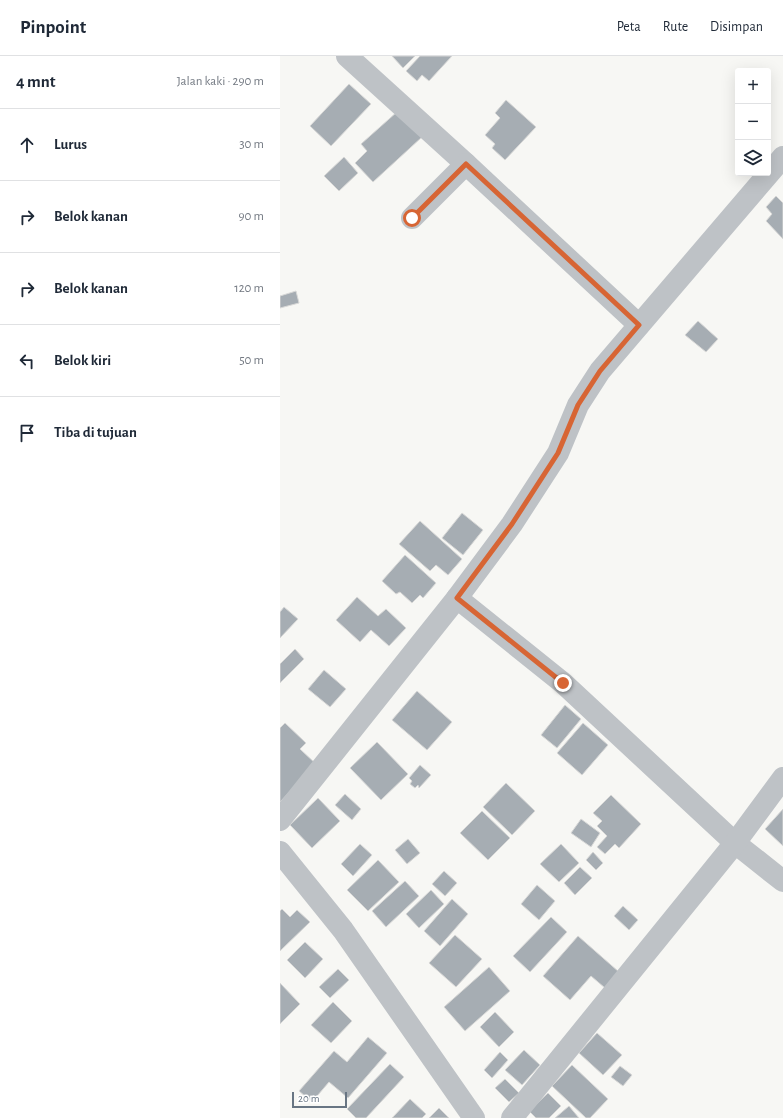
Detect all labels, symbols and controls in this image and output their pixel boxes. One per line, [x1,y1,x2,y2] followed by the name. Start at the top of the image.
[20,18,86,37] text: Pinpoint
[617,20,641,34] text: Peta
[663,20,688,34] text: Rute
[710,20,763,34] text: Disimpan
[735,68,771,176] map controls
[735,68,771,104] button: +
[16,73,55,90] text: 4 mnt
[177,75,264,88] text: Jalan kaki · 290 m
[735,104,771,140] button: −
[16,134,38,156] icon: ahead
[54,137,87,152] text: Lurus
[239,138,264,151] text: 30 m
[735,140,771,176] button: layers
[16,206,38,228] icon: right
[54,209,128,224] text: Belok kanan
[403,209,421,227] route start
[238,210,264,223] text: 90 m
[16,278,38,300] icon: right
[54,281,128,296] text: Belok kanan
[234,282,264,295] text: 120 m
[16,350,38,372] icon: left
[54,353,111,368] text: Belok kiri
[239,354,264,367] text: 50 m
[16,422,38,444] icon: arrive
[54,425,137,440] text: Tiba di tujuan
[554,674,572,692] route end
[292,1090,347,1109] scale bar
[298,1093,319,1104] text: 20 m

